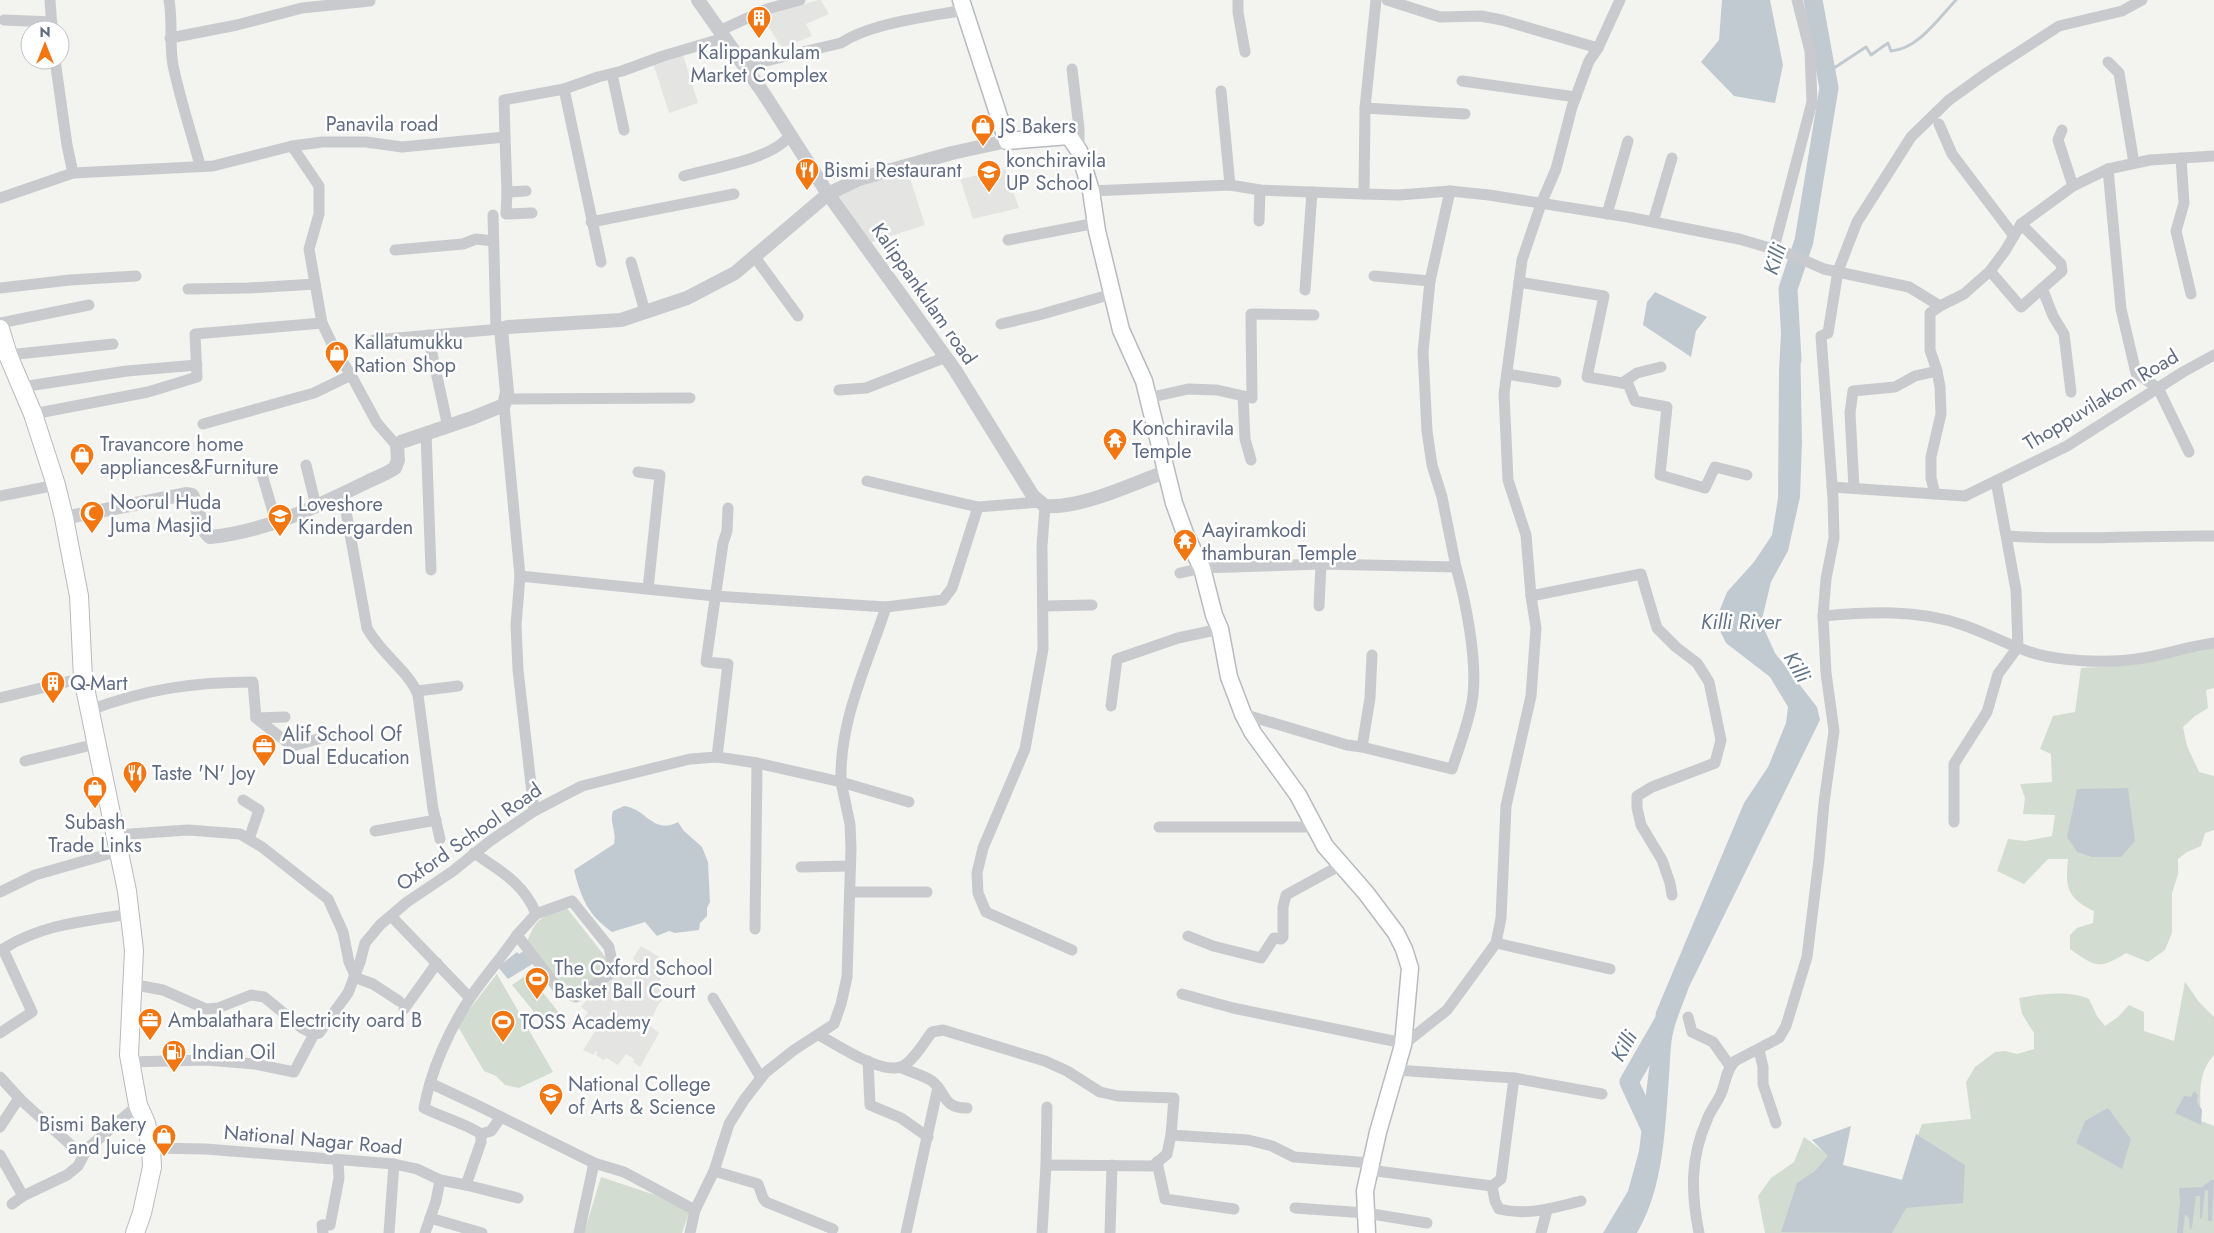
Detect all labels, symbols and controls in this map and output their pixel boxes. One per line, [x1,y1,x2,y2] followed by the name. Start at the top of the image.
[746,5,772,39] building icon: Kalippankulam Market Complex
[20,20,70,70] north arrow
[39,22,51,42] text: N
[691,38,828,90] place label: Kalippankulam Market Complex
[326,110,438,139] street label: Panavila road
[997,112,1076,141] place label: JS Bakers
[970,113,996,147] shop icon: JS Bakers
[1006,146,1106,198] place label: konchiravila UP School
[824,156,962,185] place label: Bismi Restaurant
[794,157,820,191] restaurant icon: Bismi Restaurant
[976,159,1002,193] school or university icon: konchiravila UP School
[864,217,984,371] street label: Kalippankulam road
[1756,239,1794,279] water label: Killi
[354,328,463,380] place label: Kallatumukku Ration Shop
[324,340,350,374] shop icon: Kallatumukku Ration Shop
[2018,342,2184,458] street label: Thoppuvilakom Road
[1132,414,1234,466] place label: Konchiravila Temple
[1102,427,1128,461] temple icon: Konchiravila Temple
[100,430,279,482] place label: Travancore home appliances&Furniture
[69,442,95,476] shop icon: Travancore home appliances&Furniture
[107,488,221,540] place label: Noorul Huda Juma Masjid
[298,490,413,542] place label: Loveshore Kindergarden
[79,500,105,534] mosque icon: Noorul Huda Juma Masjid
[267,503,293,537] school or university icon: Loveshore Kindergarden
[1202,516,1357,568] place label: Aayiramkodi thamburan Temple
[1172,528,1198,562] temple icon: Aayiramkodi thamburan Temple
[1701,607,1782,637] water label: Killi River
[1776,646,1818,689] water label: Killi
[70,669,128,698] place label: Q-Mart
[40,670,66,704] building icon: Q-Mart
[282,720,410,772] place label: Alif School Of Dual Education
[251,733,277,767] office icon: Alif School Of Dual Education
[152,759,255,788] place label: Taste 'N' Joy
[122,760,148,794] restaurant icon: Taste 'N' Joy
[82,775,108,809] shop icon: Subash Trade Links
[390,776,548,898] street label: Oxford School Road
[48,808,142,860] place label: Subash Trade Links
[554,954,713,1006] place label: The Oxford School Basket Ball Court
[524,966,550,1000] sports icon: The Oxford School Basket Ball Court
[168,1006,422,1035] place label: Ambalathara Electricity oard B
[137,1007,163,1041] office icon: Ambalathara Electricity oard B
[520,1008,651,1037] place label: TOSS Academy
[490,1009,516,1043] sports icon: TOSS Academy
[1603,1024,1645,1067] water label: Killi
[192,1038,276,1067] place label: Indian Oil
[161,1039,187,1073] fuel station icon: Indian Oil
[568,1070,715,1122] place label: National College of Arts & Science
[538,1082,564,1116] school or university icon: National College of Arts & Science
[39,1110,146,1162] place label: Bismi Bakery and Juice
[223,1118,403,1162] street label: National Nagar Road
[151,1123,177,1157] shop icon: Bismi Bakery and Juice

